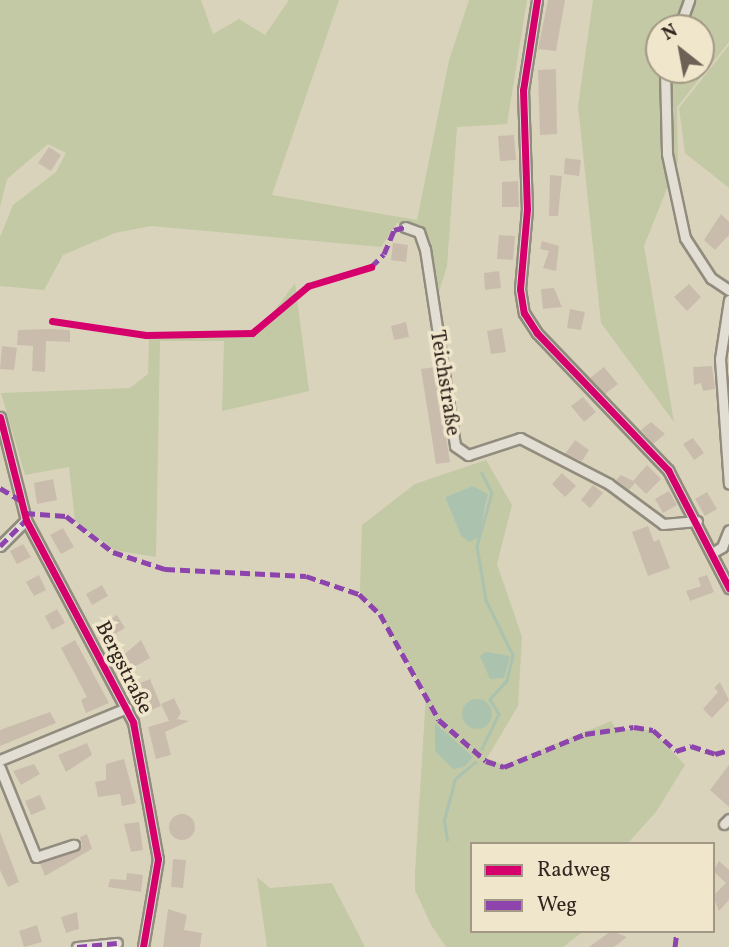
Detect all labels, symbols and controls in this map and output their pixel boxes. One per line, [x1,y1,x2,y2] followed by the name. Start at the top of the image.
[645,14,715,84] north arrow
[658,18,683,47] text: N
[423,328,465,438] street label: Teichstraße
[89,617,157,719] street label: Bergstraße
[470,842,715,933] legend
[537,856,610,885] text: Radweg
[537,891,577,920] text: Weg

